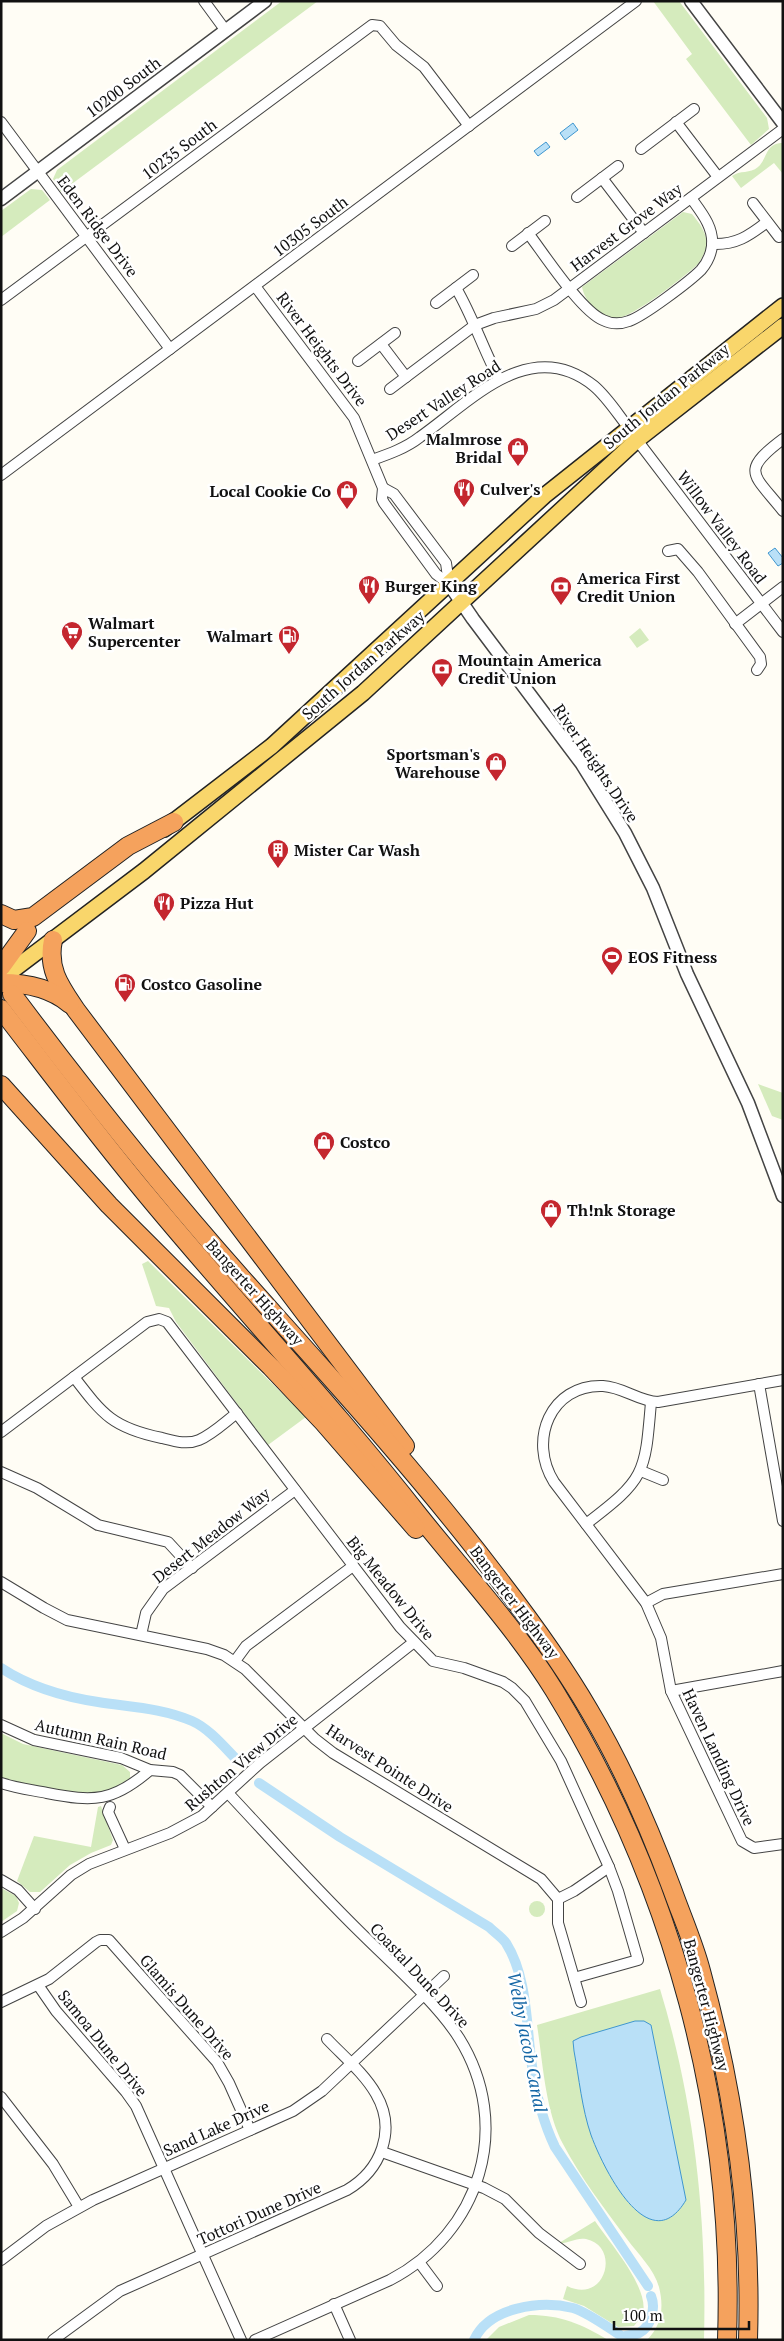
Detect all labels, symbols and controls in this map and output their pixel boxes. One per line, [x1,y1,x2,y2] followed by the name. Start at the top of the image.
[81,51,165,122] street label: 10200 South
[137,113,221,184] street label: 10235 South
[52,171,144,281] street label: Eden Ridge Drive
[566,177,687,276] street label: Harvest Grove Way
[268,190,352,261] street label: 10305 South
[272,287,372,411] street label: River Heights Drive
[598,338,734,454] street label: South Jordan Parkway
[381,355,505,445] street label: Desert Valley Road
[426,428,502,468] place label: Malmrose Bridal
[506,436,530,467] shop icon: Malmrose Bridal
[672,466,772,588] street label: Willow Valley Road
[452,477,476,508] restaurant icon: Culver's
[480,478,540,500] place label: Culver's
[335,479,359,510] shop icon: Local Cookie Co
[210,480,331,502] place label: Local Cookie Co
[577,567,681,607] place label: America First Credit Union
[357,574,381,605] restaurant icon: Burger King
[385,575,478,597] place label: Burger King
[549,575,573,606] bank icon: America First Credit Union
[297,605,430,725] street label: South Jordan Parkway
[88,612,180,652] place label: Walmart Supercenter
[60,620,84,651] supermarket icon: Walmart Supercenter
[277,624,301,655] fuel station icon: Walmart
[206,625,274,647] place label: Walmart
[458,649,602,689] place label: Mountain America Credit Union
[430,657,454,688] bank icon: Mountain America Credit Union
[548,700,644,826] street label: River Heights Drive
[386,743,480,783] place label: Sportsman's Warehouse
[484,751,508,782] shop icon: Sportsman's Warehouse
[266,838,290,869] building icon: Mister Car Wash
[294,839,421,861] place label: Mister Car Wash
[152,891,176,922] restaurant icon: Pizza Hut
[180,892,254,914] place label: Pizza Hut
[600,945,624,976] sports icon: EOS Fitness
[628,946,717,968] place label: EOS Fitness
[113,972,137,1003] fuel station icon: Costco Gasoline
[141,973,262,995] place label: Costco Gasoline
[312,1130,336,1161] shop icon: Costco
[340,1131,391,1153] place label: Costco
[539,1198,563,1229] shop icon: Th!nk Storage
[567,1199,676,1221] place label: Th!nk Storage
[201,1234,309,1351] street label: Bangerter Highway
[148,1482,275,1588] street label: Desert Meadow Way
[342,1531,440,1645] street label: Big Meadow Drive
[465,1541,565,1664] street label: Bangerter Highway
[678,1685,760,1829] street label: Haven Landing Drive
[180,1708,302,1816] street label: Rushton View Drive
[33,1713,169,1765] street label: Autumn Rain Road
[322,1719,458,1817] street label: Harvest Pointe Drive
[365,1918,475,2032] street label: Coastal Dune Drive
[679,1936,735,2074] street label: Bangerter Highway
[135,1949,239,2065] street label: Glamis Dune Drive
[503,1970,553,2114] water label: Welby Jacob Canal
[53,1985,153,2101] street label: Samoa Dune Drive
[159,2095,273,2161] street label: Sand Lake Drive
[194,2176,324,2250] street label: Tottori Dune Drive
[614,2298,749,2330] scale bar
[622,2305,663,2325] text: 100 m

